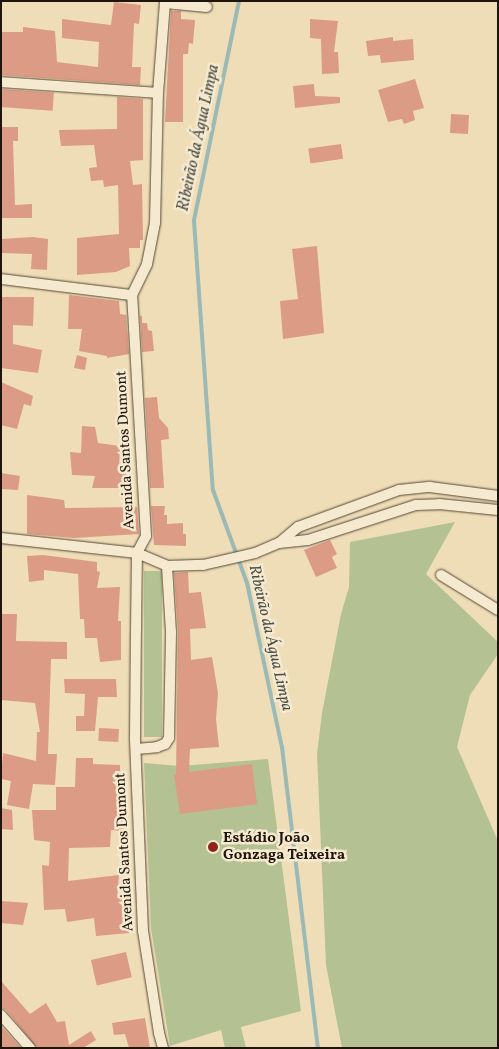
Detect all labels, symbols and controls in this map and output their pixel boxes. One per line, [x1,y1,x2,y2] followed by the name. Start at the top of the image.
[174,63,224,213] water label: Ribeirão da Água Limpa
[113,370,139,530] street label: Avenida Santos Dumont
[244,563,296,713] water label: Ribeirão da Água Limpa
[112,772,138,932] street label: Avenida Santos Dumont
[223,829,345,864] place label: Estádio João Gonzaga Teixeira
[207,841,219,853] marker: Estádio João Gonzaga Teixeira

